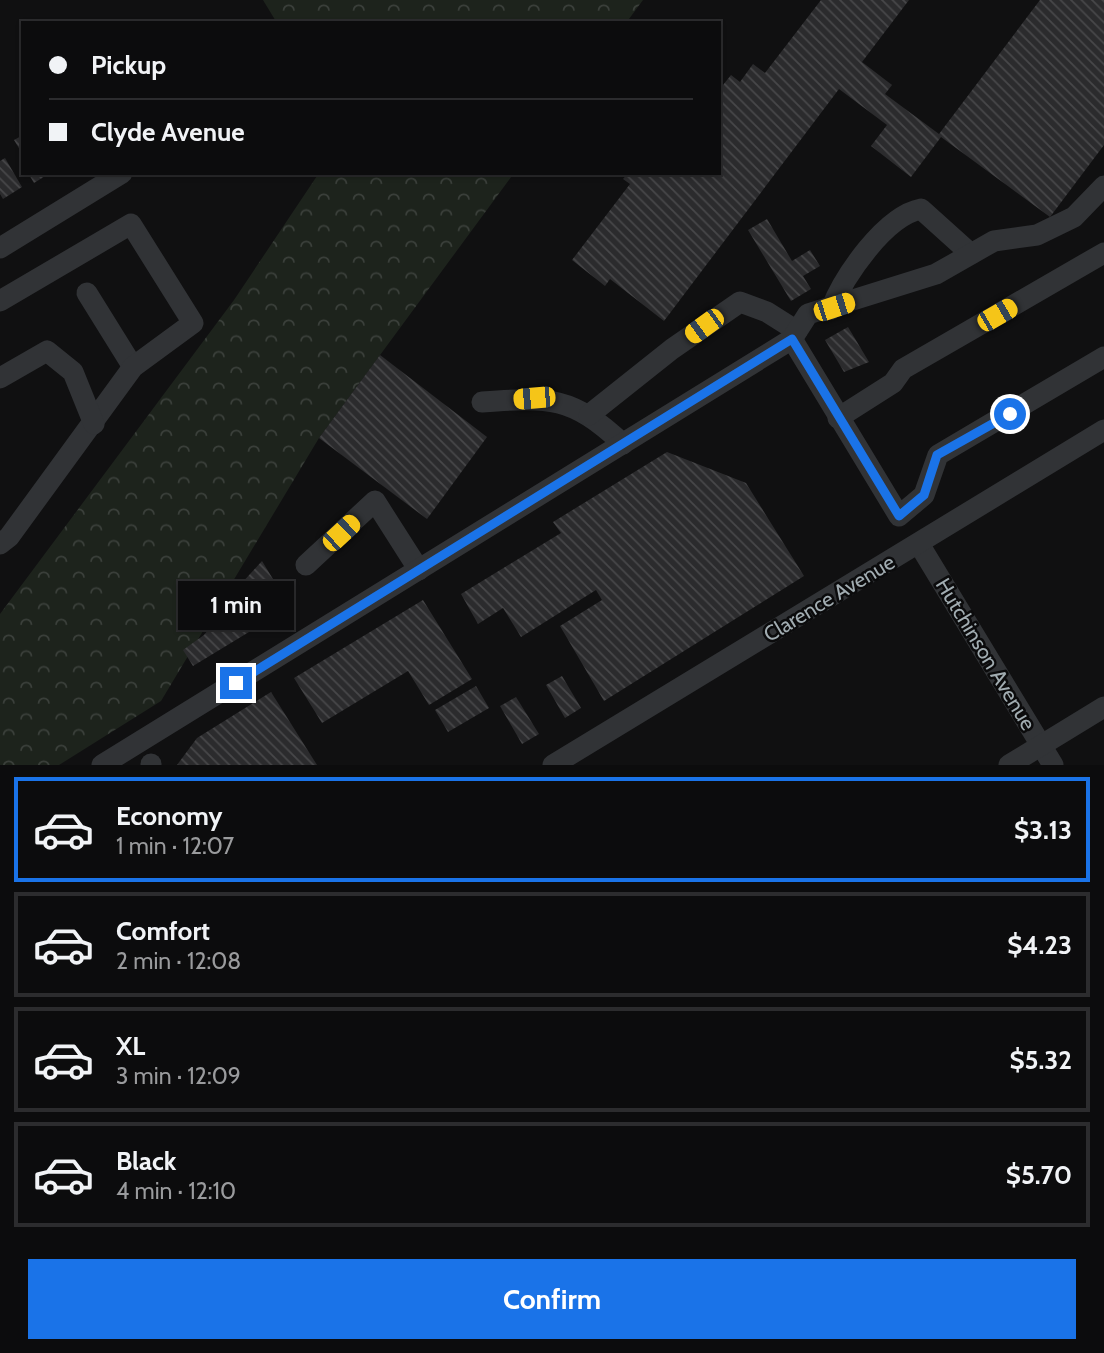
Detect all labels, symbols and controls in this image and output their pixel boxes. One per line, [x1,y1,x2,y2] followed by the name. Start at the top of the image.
[91,49,166,81] text: Pickup
[91,116,245,148] text: Clyde Avenue
[811,291,858,323] car
[974,295,1021,335] car
[681,305,728,347] car
[513,386,556,410] car
[994,398,1026,430] route start
[319,511,364,555] car
[759,549,899,647] street label: Clarence Avenue
[931,573,1041,735] street label: Hutchinson Avenue
[178,582,294,630] callout: 1 min
[210,591,262,619] text: 1 min
[220,667,252,699] route end
[32,798,95,861] icon: car
[116,800,222,832] text: Economy
[1014,814,1072,846] text: $3.13
[116,832,234,860] text: 1 min · 12:07
[32,913,95,976] icon: car
[116,915,210,947] text: Comfort
[1007,929,1072,961] text: $4.23
[116,947,241,975] text: 2 min · 12:08
[32,1028,95,1091] icon: car
[116,1030,145,1062] text: XL
[1009,1044,1072,1076] text: $5.32
[116,1062,241,1090] text: 3 min · 12:09
[32,1143,95,1206] icon: car
[116,1145,176,1177] text: Black
[1006,1159,1072,1191] text: $5.70
[116,1177,236,1205] text: 4 min · 12:10
[28,1259,1076,1339] button: Confirm

